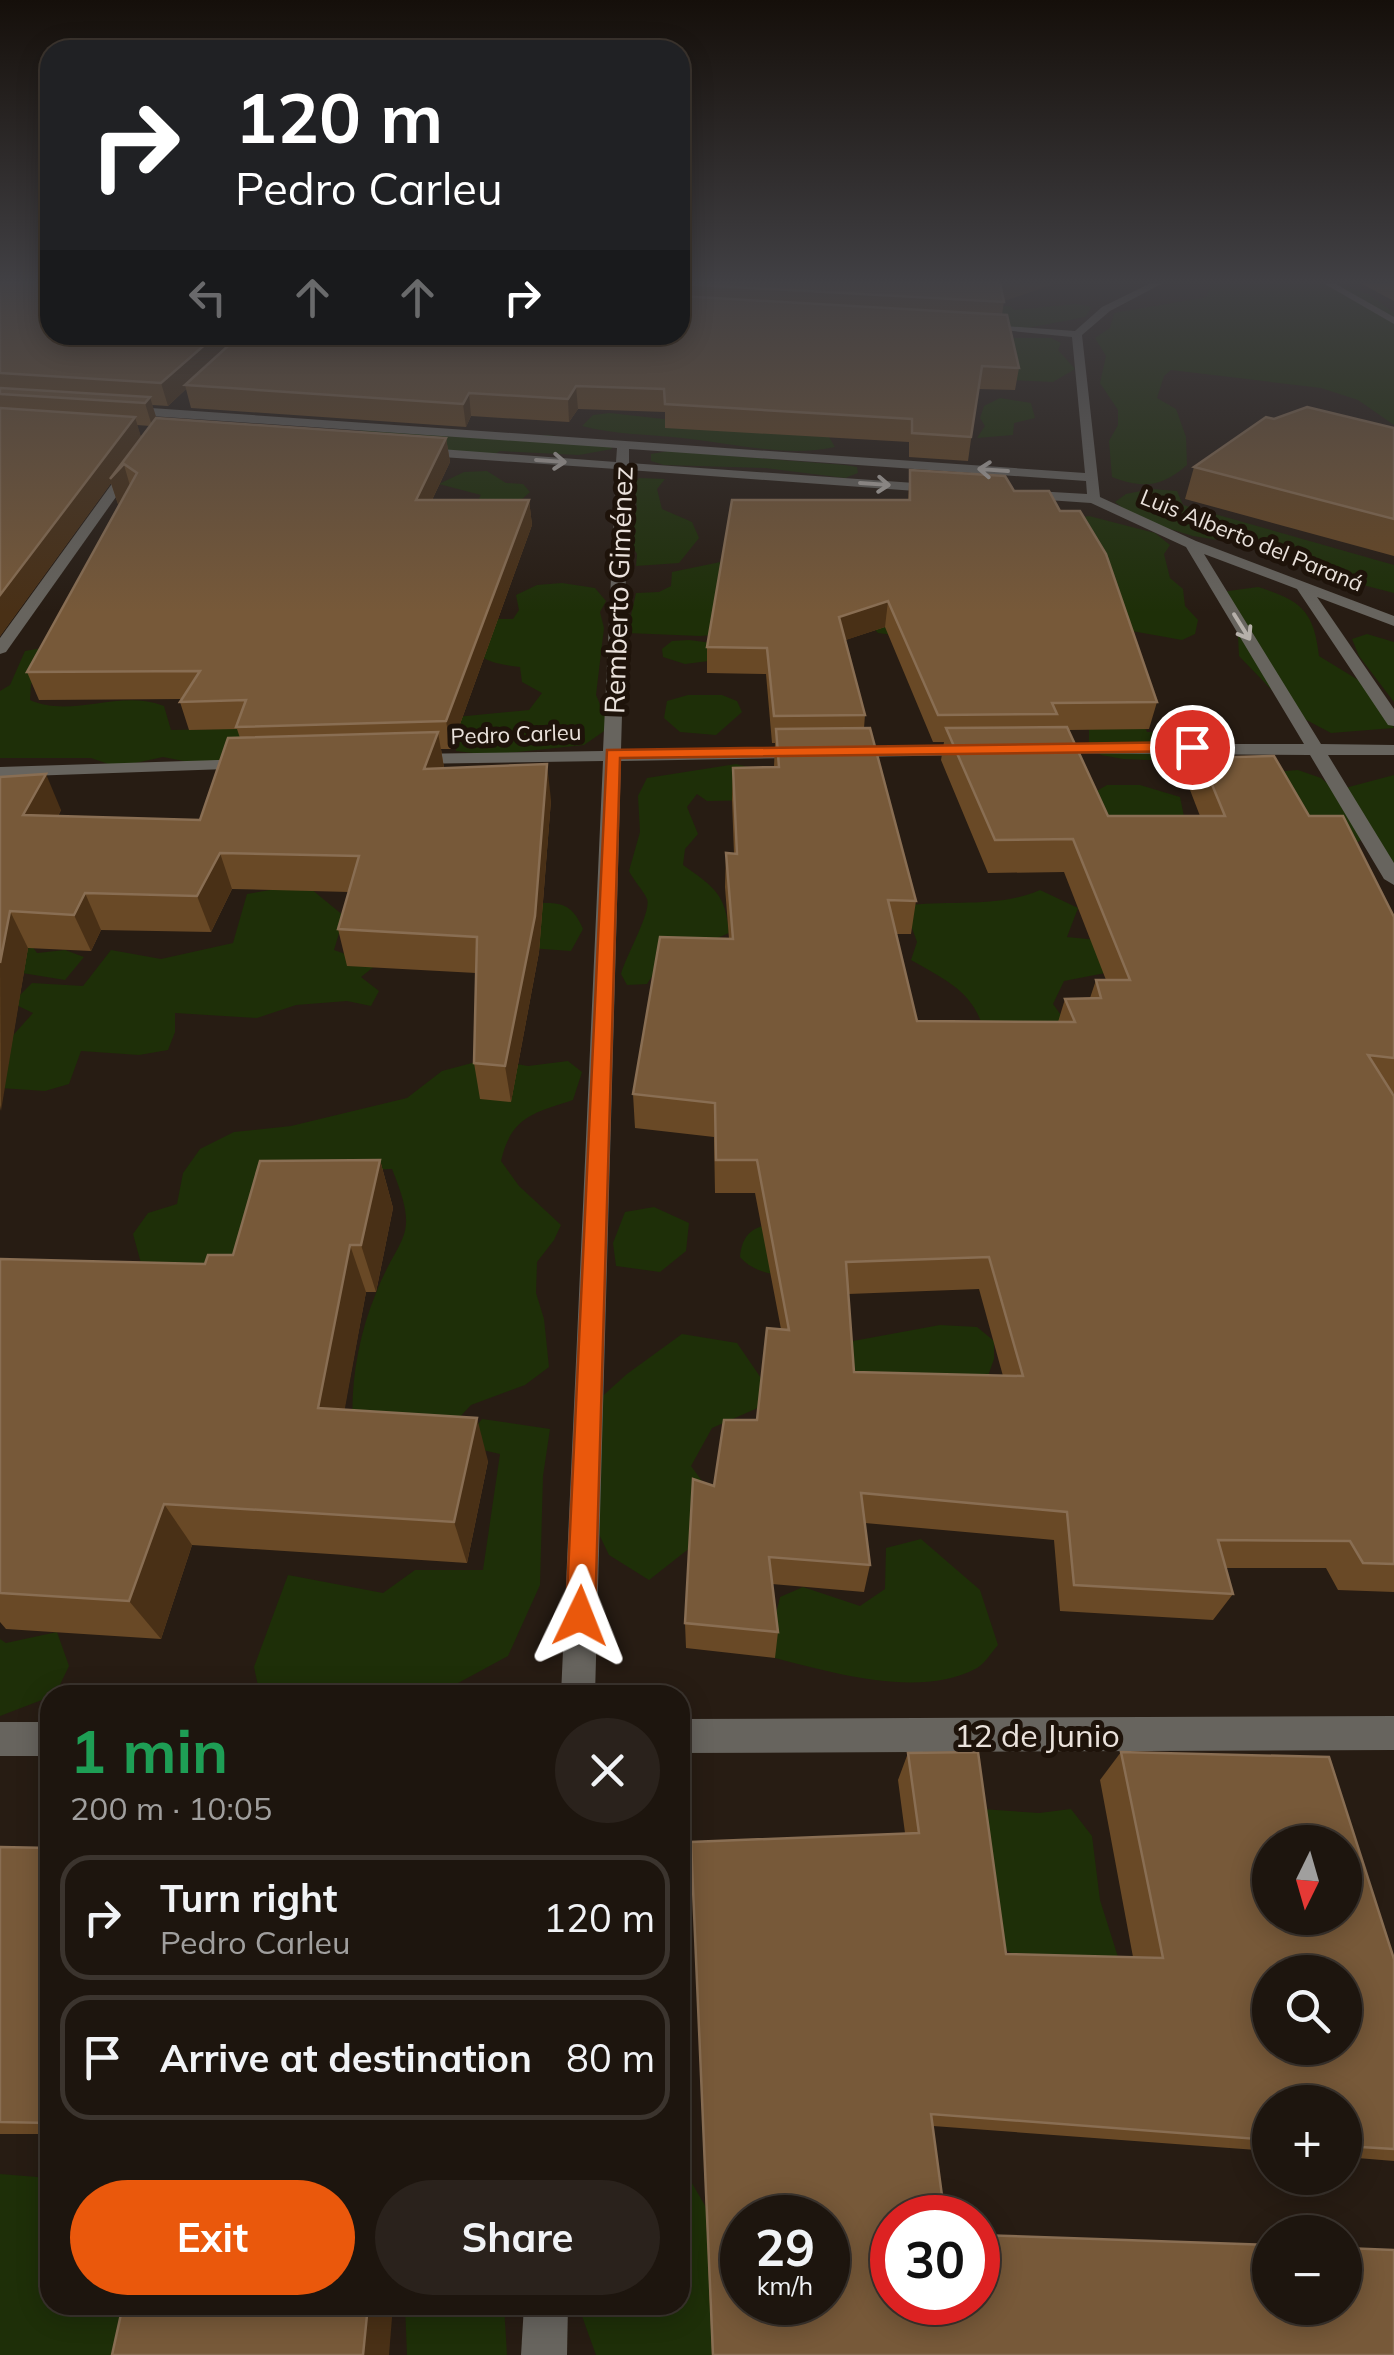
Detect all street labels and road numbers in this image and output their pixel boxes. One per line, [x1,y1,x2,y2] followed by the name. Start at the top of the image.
[596,466,640,714] street label: Remberto Giménez
[1137,482,1367,598] street label: Luis Alberto del Paraná
[450,718,582,750] street label: Pedro Carleu
[954,1715,1120,1755] street label: 12 de Junio

